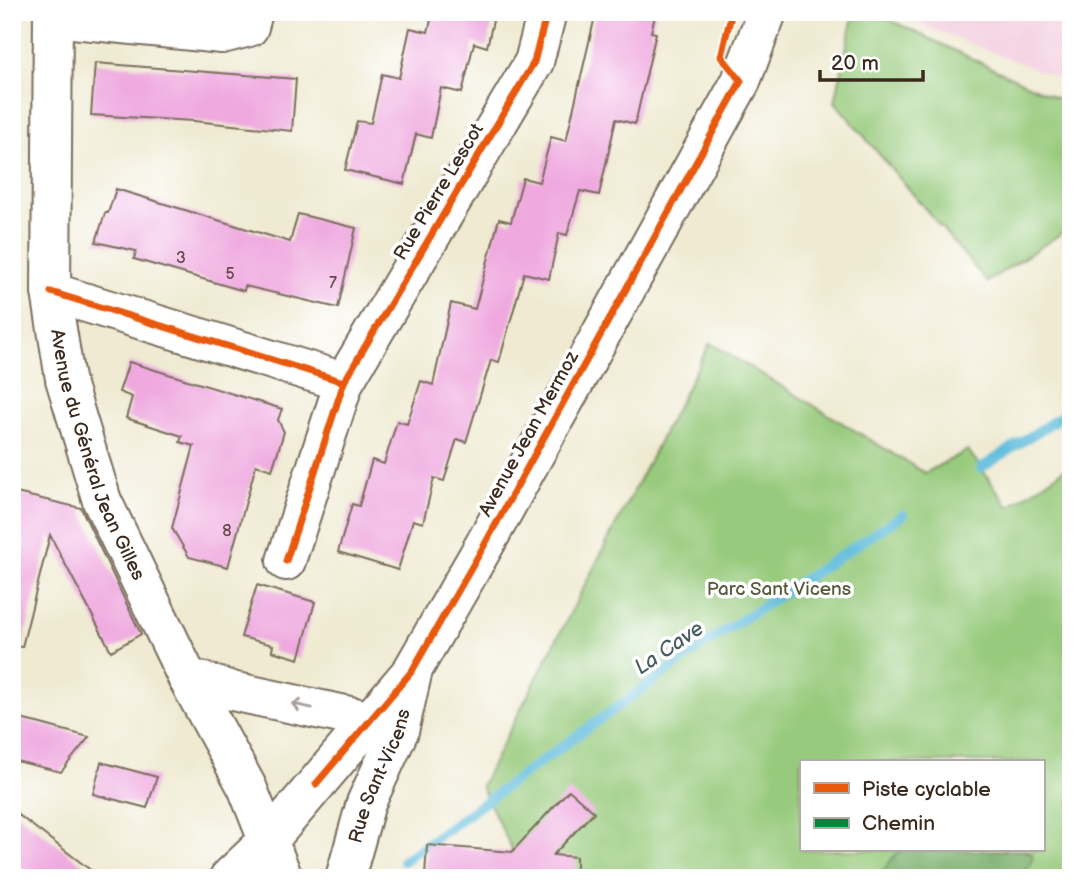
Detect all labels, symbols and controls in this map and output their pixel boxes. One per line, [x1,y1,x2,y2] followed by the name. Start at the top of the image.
[820,38,924,82] scale bar
[831,51,879,76] text: 20 m
[389,119,489,265] street label: Rue Pierre Lescot
[176,249,186,268] house number: 3
[225,265,235,284] house number: 5
[329,274,337,293] house number: 7
[46,328,150,584] street label: Avenue du Général Jean Gilles
[474,347,584,521] street label: Avenue Jean Mermoz
[222,522,232,541] house number: 8
[707,578,851,601] park label: Parc Sant Vicens
[630,616,708,680] water label: La Cave
[291,698,314,712] one-way arrow
[344,707,415,846] street label: Rue Sant-Vicens
[800,760,1044,852] legend
[862,777,991,802] text: Piste cyclable
[862,811,935,836] text: Chemin

